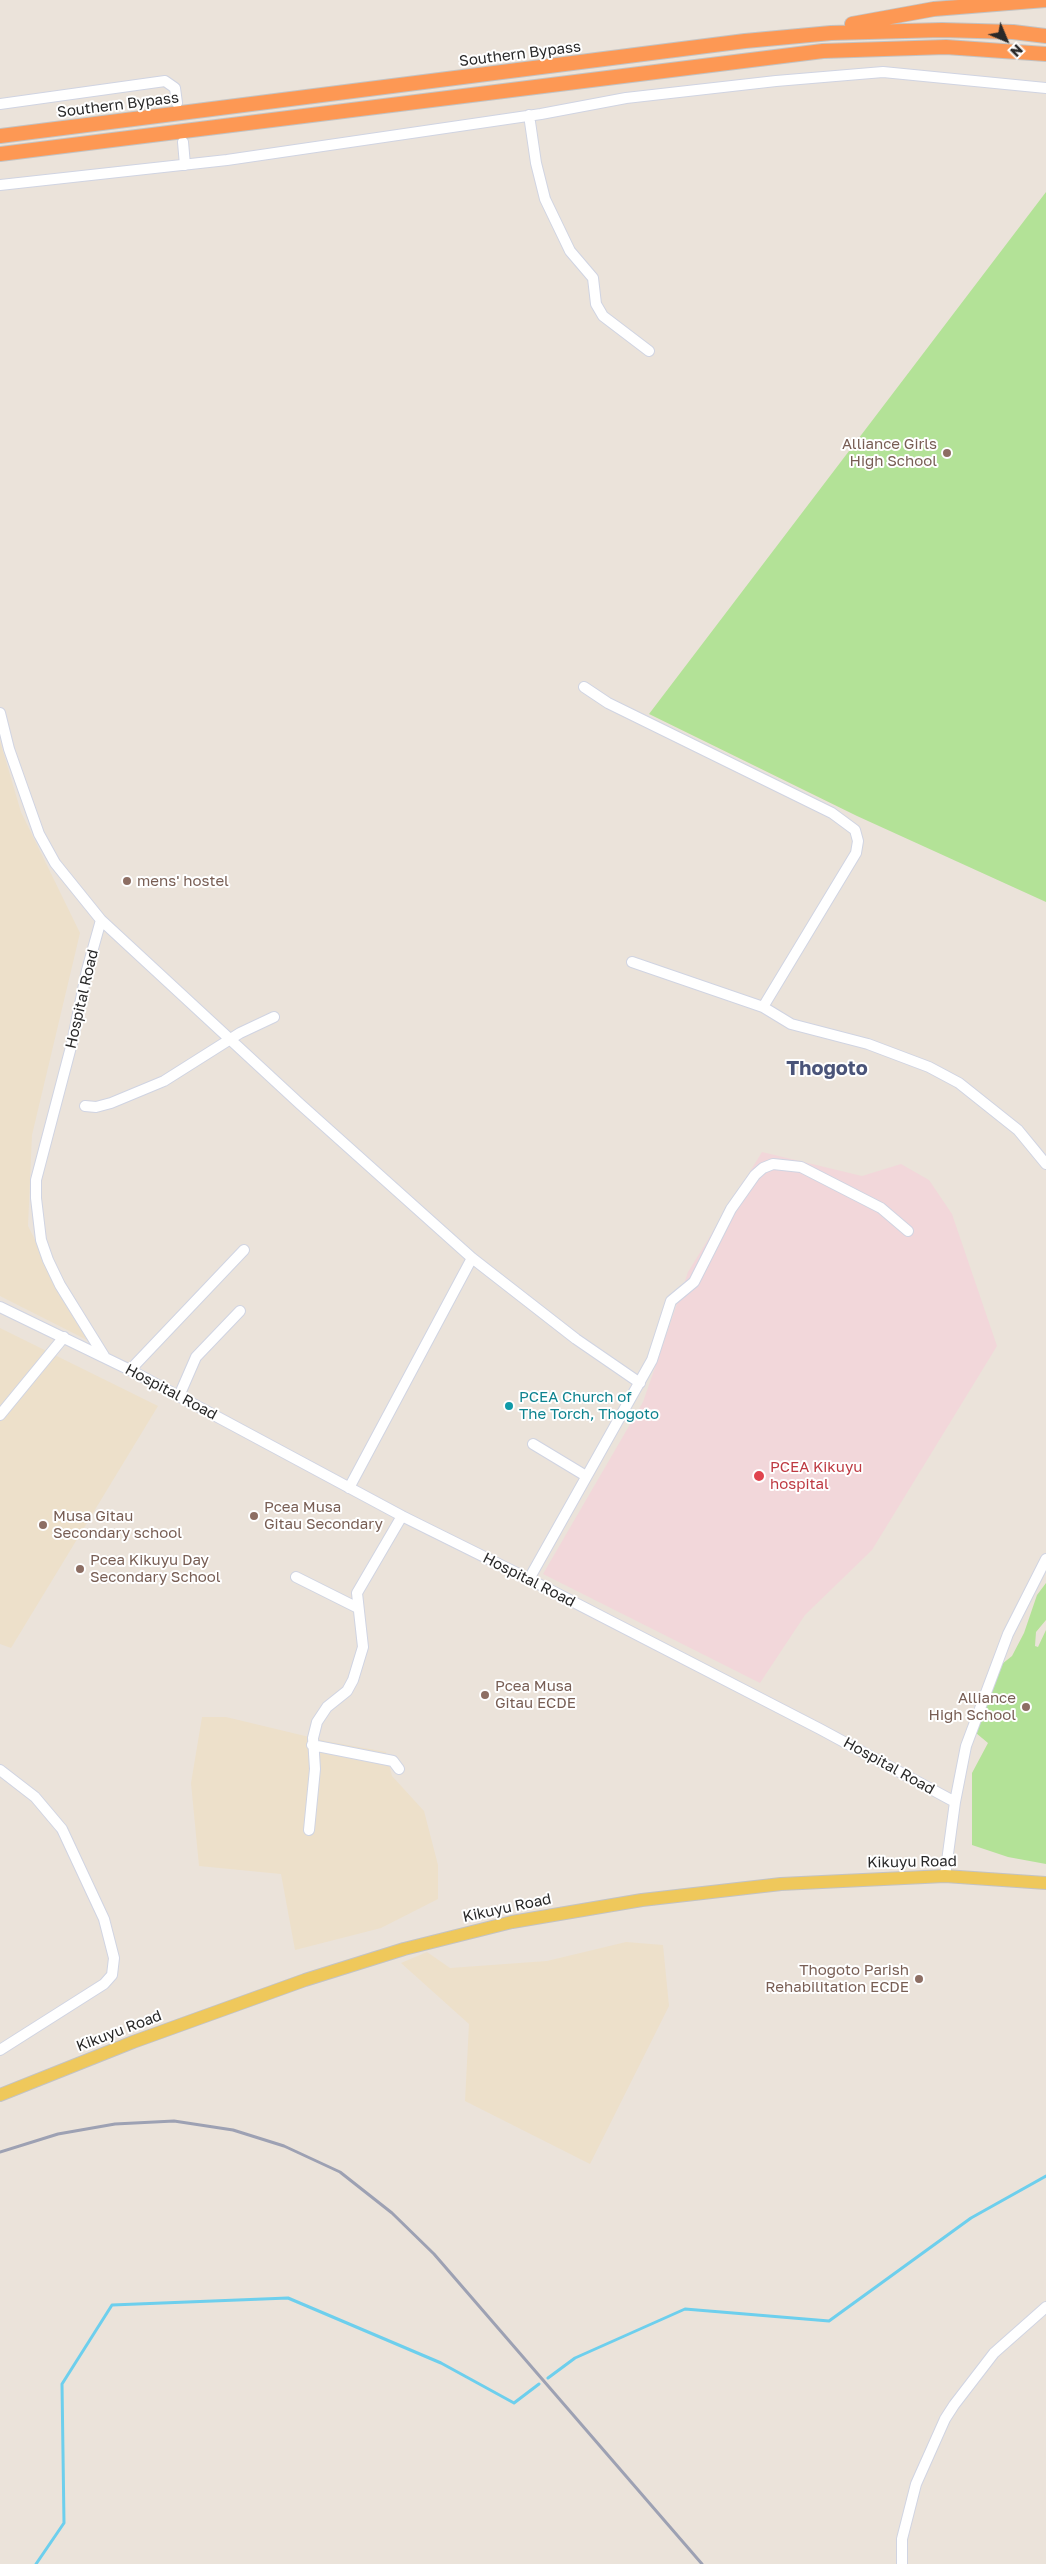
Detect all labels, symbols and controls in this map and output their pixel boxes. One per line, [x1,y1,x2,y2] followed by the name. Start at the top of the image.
[981,15,1031,65] north arrow
[458,38,582,70] street label: Southern Bypass
[1007,41,1027,61] text: N
[56,89,180,121] street label: Southern Bypass
[842,435,937,470] place label: Alliance Girls High School
[941,447,953,459] marker: Alliance Girls High School
[137,872,229,890] place label: mens' hostel
[121,875,133,887] marker: mens' hostel
[62,948,102,1050] street label: Hospital Road
[786,1057,868,1081] district label: Thogoto
[122,1360,220,1424] street label: Hospital Road
[519,1388,659,1423] place label: PCEA Church of The Torch, Thogoto
[503,1400,515,1412] marker: PCEA Church of The Torch, Thogoto
[770,1458,862,1493] place label: PCEA Kikuyu hospital
[752,1469,766,1483] marker: PCEA Kikuyu hospital
[264,1498,383,1533] place label: Pcea Musa Gitau Secondary
[53,1507,182,1542] place label: Musa Gitau Secondary school
[248,1510,260,1522] marker: Pcea Musa Gitau Secondary
[37,1519,49,1531] marker: Musa Gitau Secondary school
[480,1549,578,1611] street label: Hospital Road
[90,1551,221,1586] place label: Pcea Kikuyu Day Secondary School
[74,1563,86,1575] marker: Pcea Kikuyu Day Secondary School
[495,1677,576,1712] place label: Pcea Musa Gitau ECDE
[479,1689,491,1701] marker: Pcea Musa Gitau ECDE
[929,1689,1016,1724] place label: Alliance High School
[1020,1701,1032,1713] marker: Alliance High School
[840,1734,938,1798] street label: Hospital Road
[867,1852,957,1872] street label: Kikuyu Road
[461,1890,553,1926] street label: Kikuyu Road
[765,1961,909,1996] place label: Thogoto Parish Rehabilitation ECDE
[913,1973,925,1985] marker: Thogoto Parish Rehabilitation ECDE
[74,2006,164,2056] street label: Kikuyu Road

